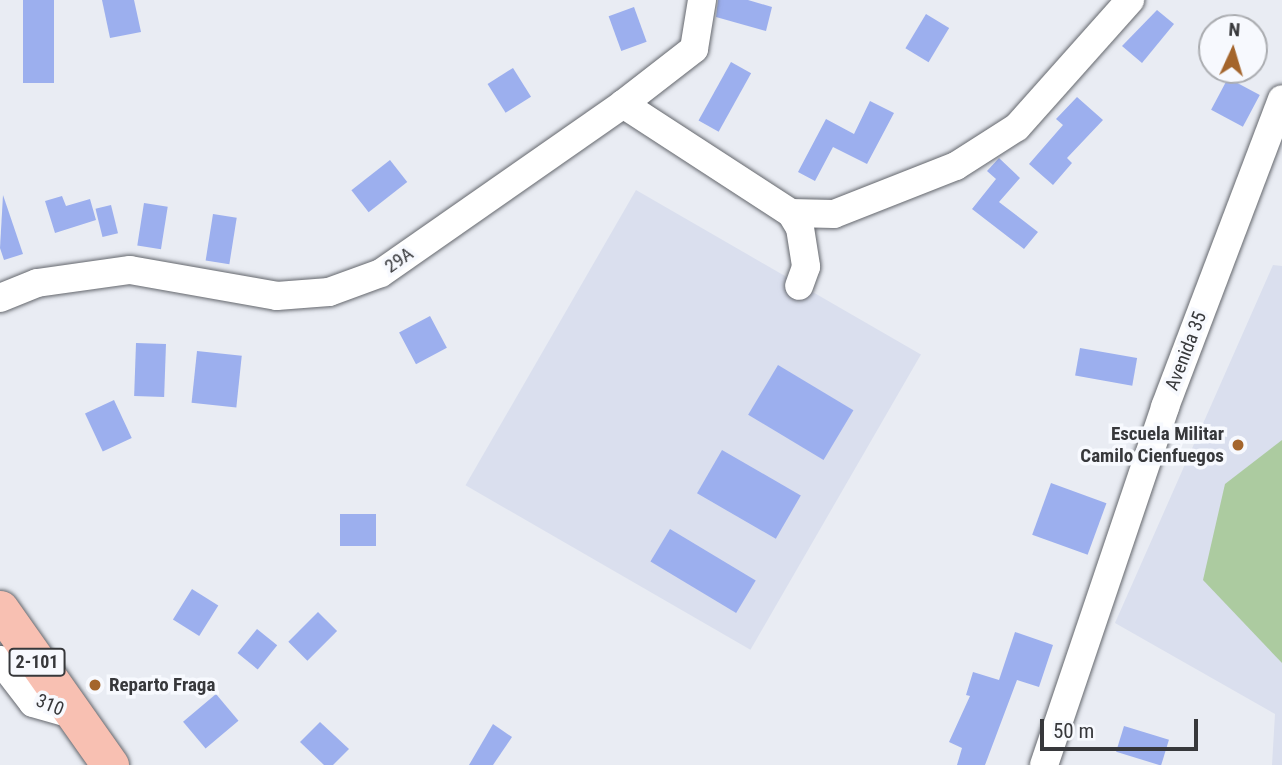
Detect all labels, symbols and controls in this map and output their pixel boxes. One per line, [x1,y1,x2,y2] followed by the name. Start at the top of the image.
[1198,14,1268,84] north arrow
[1228,18,1241,41] text: N
[380,242,418,278] street label: 29A
[1161,308,1211,394] street label: Avenida 35
[1080,423,1224,467] place label: Escuela Militar Camilo Cienfuegos
[1230,437,1246,453] marker: Escuela Militar Camilo Cienfuegos
[7,648,67,676] road number: 2-101
[109,674,215,696] place label: Reparto Fraga
[87,677,103,693] marker: Reparto Fraga
[33,689,67,721] street label: 310
[1044,706,1202,750] scale bar
[1053,719,1094,743] text: 50 m

